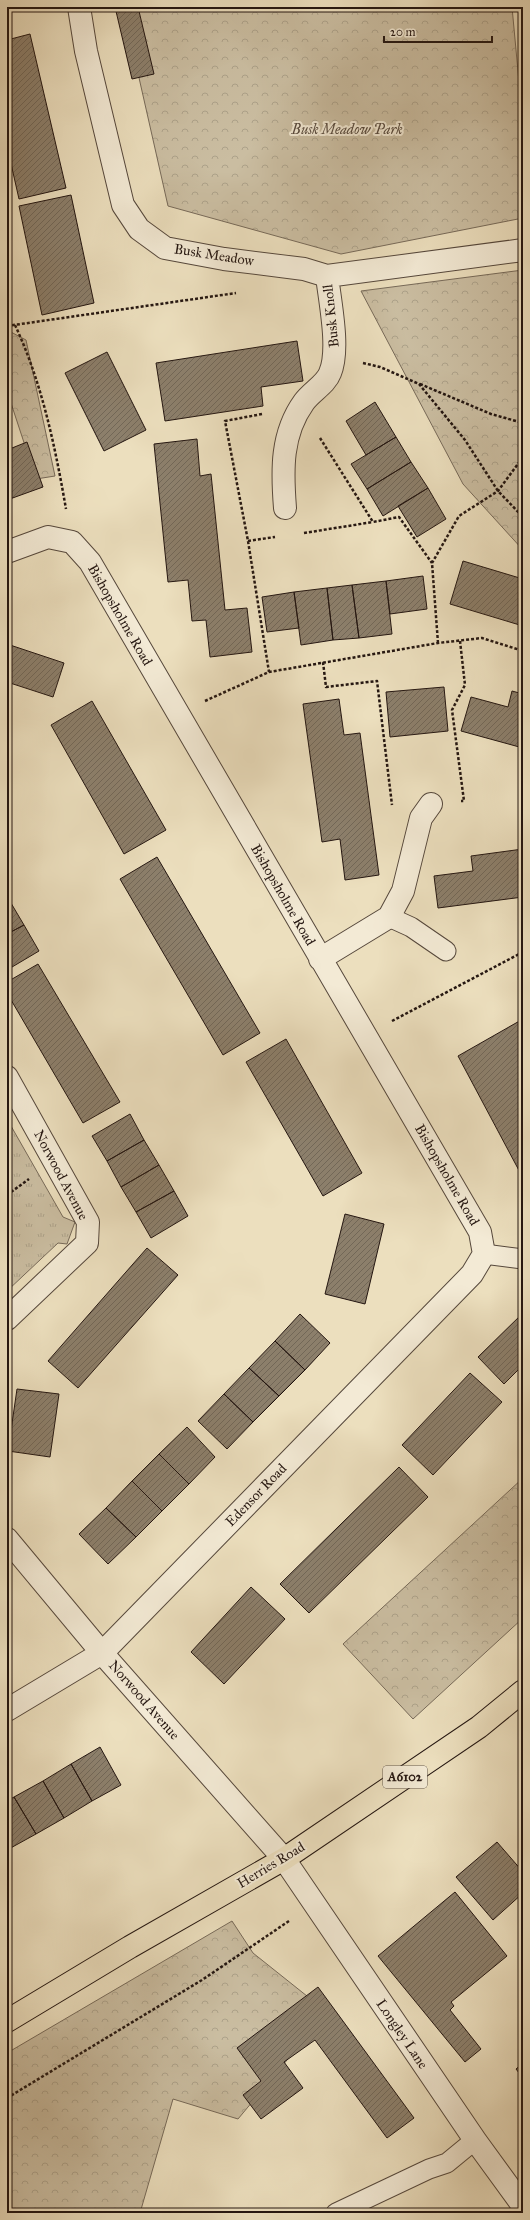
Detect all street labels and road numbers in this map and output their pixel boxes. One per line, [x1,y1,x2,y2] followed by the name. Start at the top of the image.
[173,240,256,270] street label: Busk Meadow
[319,283,343,348] street label: Busk Knoll
[84,561,156,669] street label: Bishopsholme Road
[247,841,319,949] street label: Bishopsholme Road
[411,1121,483,1229] street label: Bishopsholme Road
[30,1127,92,1223] street label: Norwood Avenue
[222,1460,290,1530] street label: Edensor Road
[105,1657,183,1743] street label: Norwood Avenue
[383,1766,427,1788] road number: A6102
[234,1838,308,1892] street label: Herries Road
[372,1996,432,2072] street label: Longley Lane

